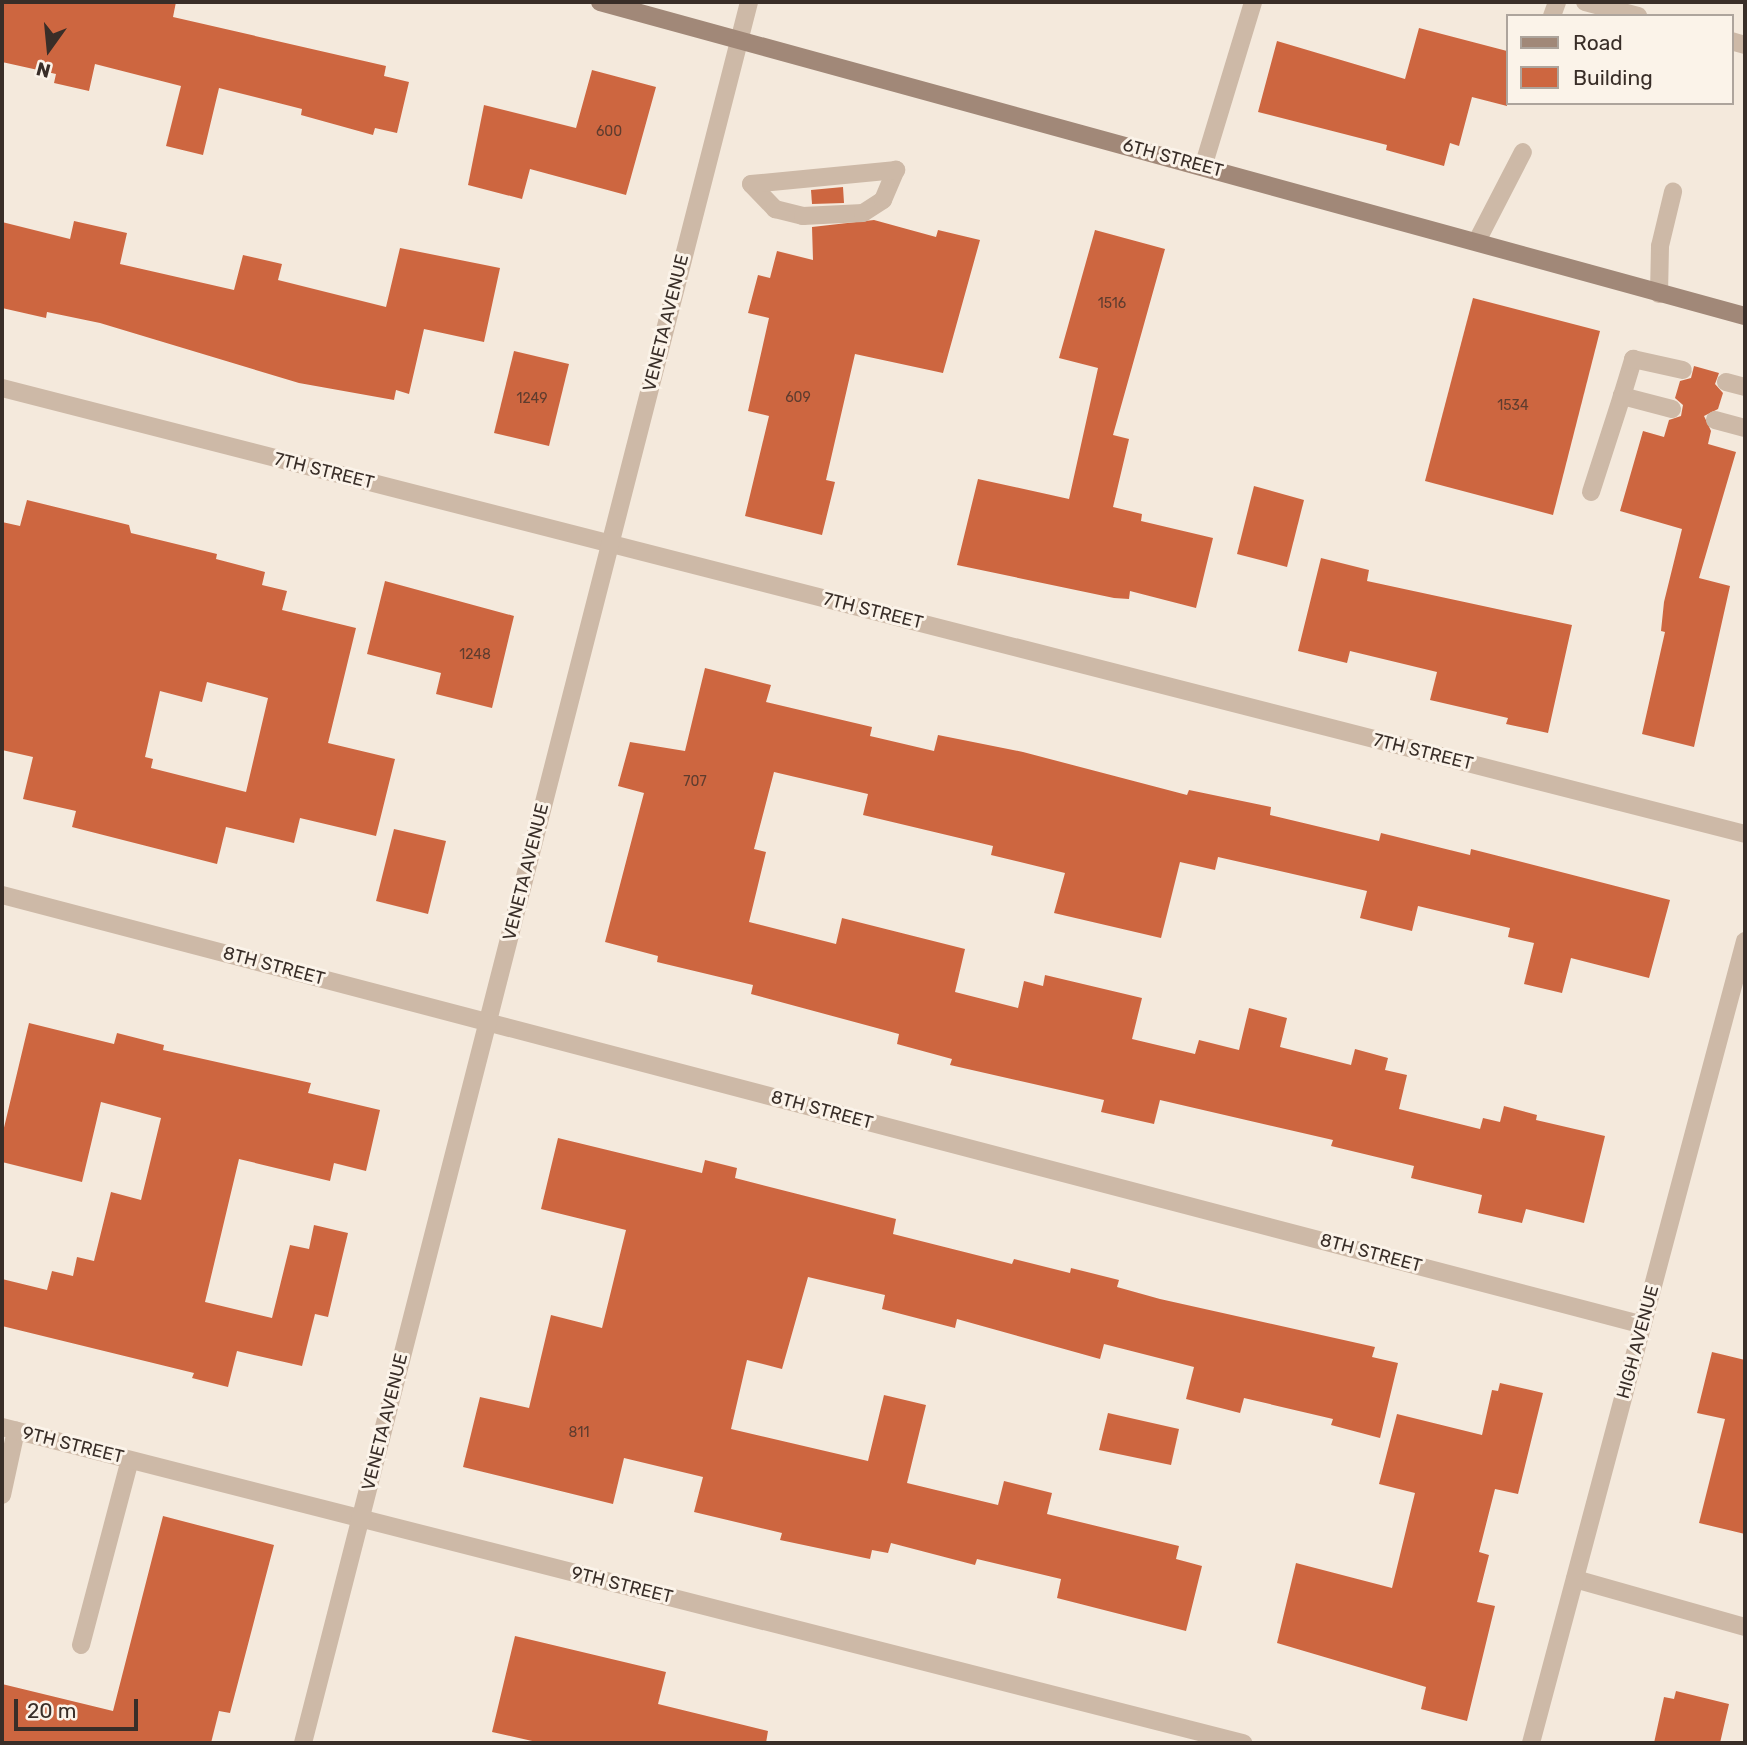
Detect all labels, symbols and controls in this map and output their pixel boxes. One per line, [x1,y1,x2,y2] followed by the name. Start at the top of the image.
[14,14,84,84] north arrow
[1506,14,1733,105] legend
[1573,30,1623,55] text: Road
[34,57,53,83] text: N
[1573,65,1653,90] text: Building
[596,124,622,140] house number: 600
[1120,134,1226,182] street label: 6TH STREET
[638,252,694,394] street label: VENETA AVENUE
[1098,296,1126,312] house number: 1516
[785,390,811,406] house number: 609
[517,391,547,407] house number: 1249
[1497,398,1529,414] house number: 1534
[272,448,376,494] street label: 7TH STREET
[821,588,925,634] street label: 7TH STREET
[459,647,491,663] house number: 1248
[1371,729,1475,775] street label: 7TH STREET
[683,774,707,790] house number: 707
[498,801,554,943] street label: VENETA AVENUE
[221,942,327,990] street label: 8TH STREET
[769,1086,875,1134] street label: 8TH STREET
[1318,1229,1424,1277] street label: 8TH STREET
[1612,1283,1664,1401] street label: HIGH AVENUE
[357,1351,413,1493] street label: VENETA AVENUE
[20,1422,126,1468] street label: 9TH STREET
[569,1425,589,1441] house number: 811
[569,1562,675,1608] street label: 9TH STREET
[18,1686,142,1730] scale bar
[27,1698,76,1723] text: 20 m

